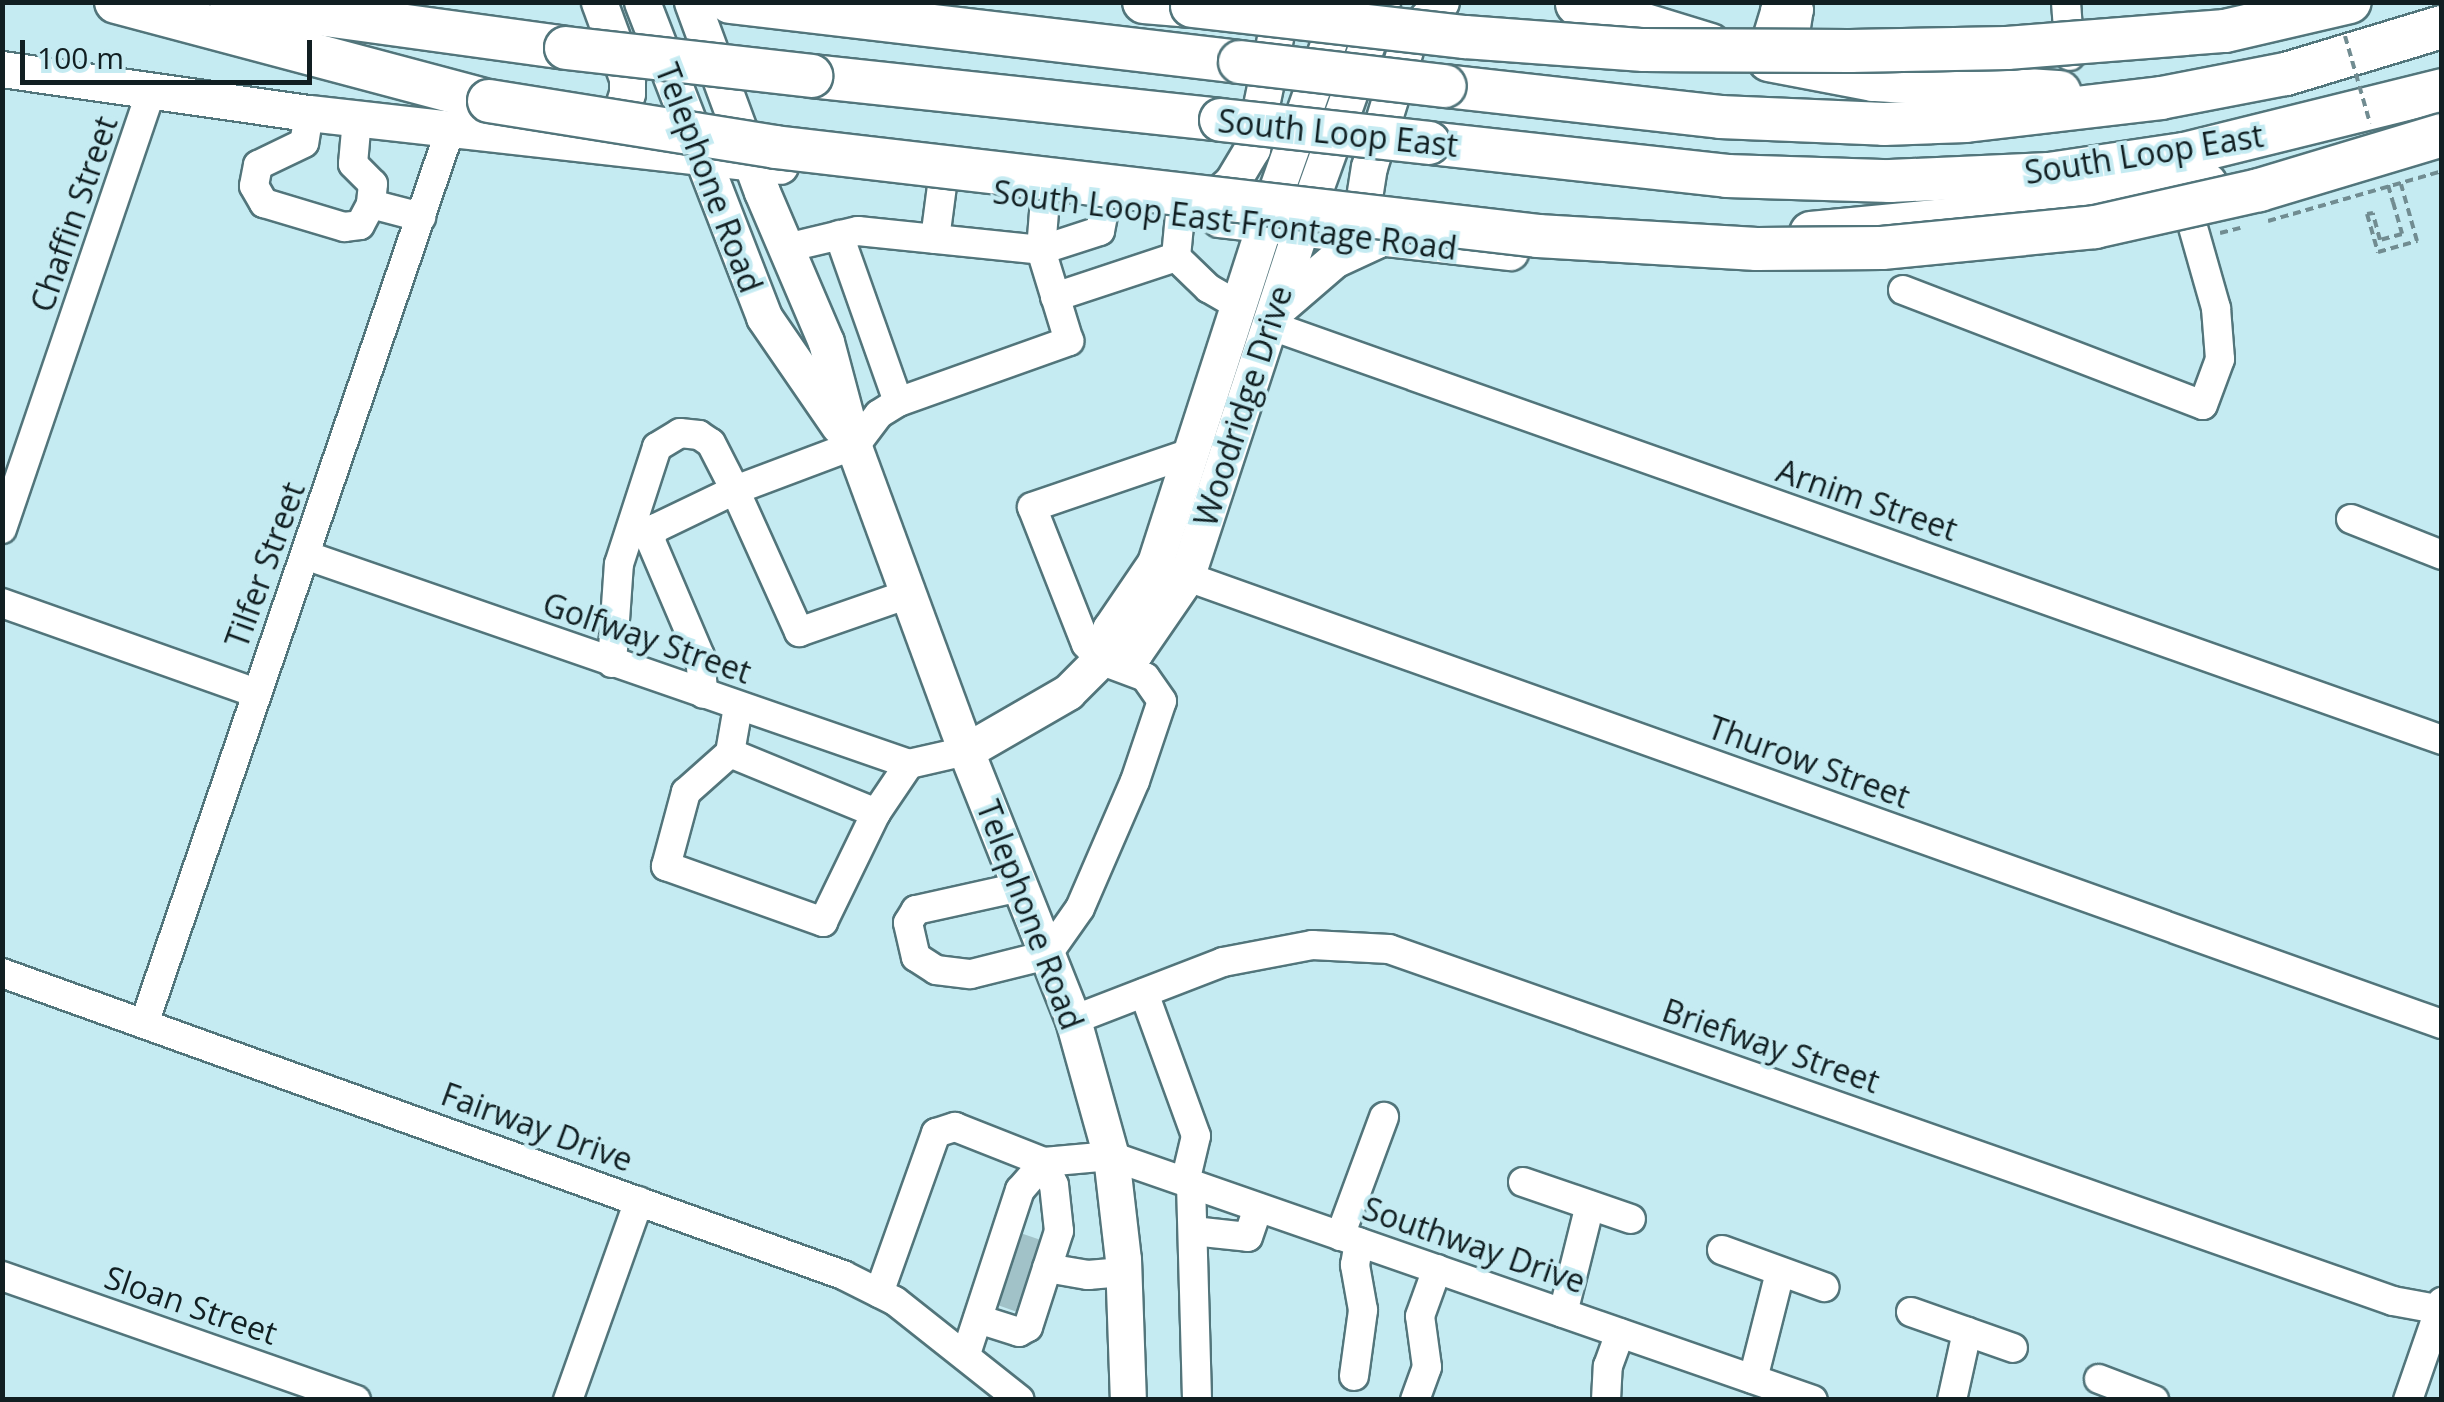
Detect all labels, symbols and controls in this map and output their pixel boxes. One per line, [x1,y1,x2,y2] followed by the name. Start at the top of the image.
[25,20,318,82] scale bar
[37,37,124,78] text: 100 m
[648,58,770,298] street label: Telephone Road
[1216,101,1460,165] street label: South Loop East
[23,111,125,317] street label: Chaffin Street
[2022,116,2266,192] street label: South Loop East
[991,172,1459,268] street label: South Loop East Frontage Road
[1186,281,1300,531] street label: Woodridge Drive
[1772,451,1962,549] street label: Arnim Street
[217,477,313,653] street label: Tilfer Street
[538,584,756,692] street label: Golfway Street
[1703,708,1915,816] street label: Thurow Street
[969,795,1091,1035] street label: Telephone Road
[1657,991,1885,1101] street label: Briefway Street
[436,1075,638,1179] street label: Fairway Drive
[1358,1189,1590,1301] street label: Southway Drive
[100,1258,282,1352] street label: Sloan Street

